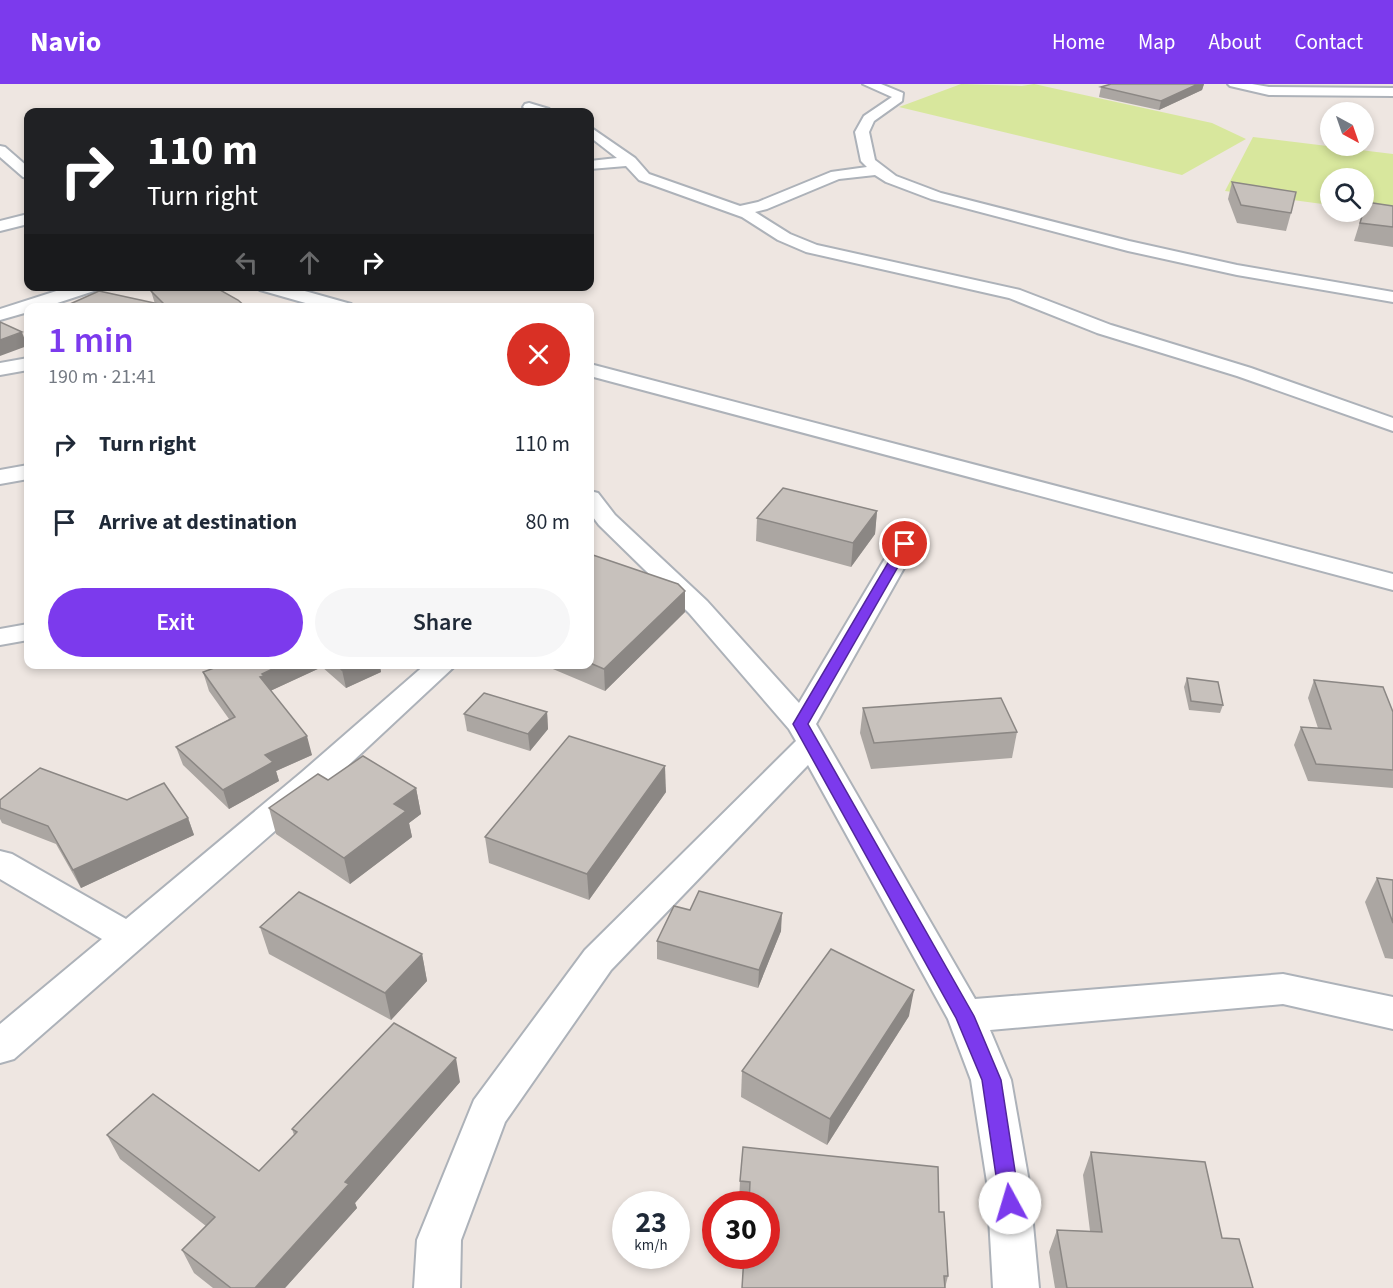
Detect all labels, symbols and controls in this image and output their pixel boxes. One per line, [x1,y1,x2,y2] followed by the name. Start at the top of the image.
[30,22,101,62] text: Navio
[1052,27,1105,57] text: Home
[1138,27,1176,57] text: Map
[1209,27,1261,57] text: About
[1294,27,1363,57] text: Contact
[1320,102,1374,156] north arrow
[1320,102,1374,222] map controls
[147,121,258,181] text: 110 m
[48,132,126,210] icon: right
[1320,168,1374,222] button: search
[147,177,258,216] text: Turn right
[230,246,263,279] icon: left
[293,246,326,279] icon: ahead
[356,246,389,279] icon: right
[48,315,134,366] text: 1 min
[507,323,570,386] button: close
[48,363,156,391] text: 190 m · 21:41
[48,428,81,461] icon: right
[99,428,196,460] text: Turn right
[515,428,570,460] text: 110 m
[48,506,81,539] icon: arrive
[99,506,297,538] text: Arrive at destination
[525,506,570,538] text: 80 m
[879,518,930,569] pin
[888,527,921,560] icon: arrive
[48,588,303,657] button: Exit
[315,588,570,657] button: Share
[978,1171,1042,1235] position arrow
[702,1191,780,1269] speed limit sign: 30
[635,1201,667,1244] text: 23
[634,1235,668,1256] text: km/h

